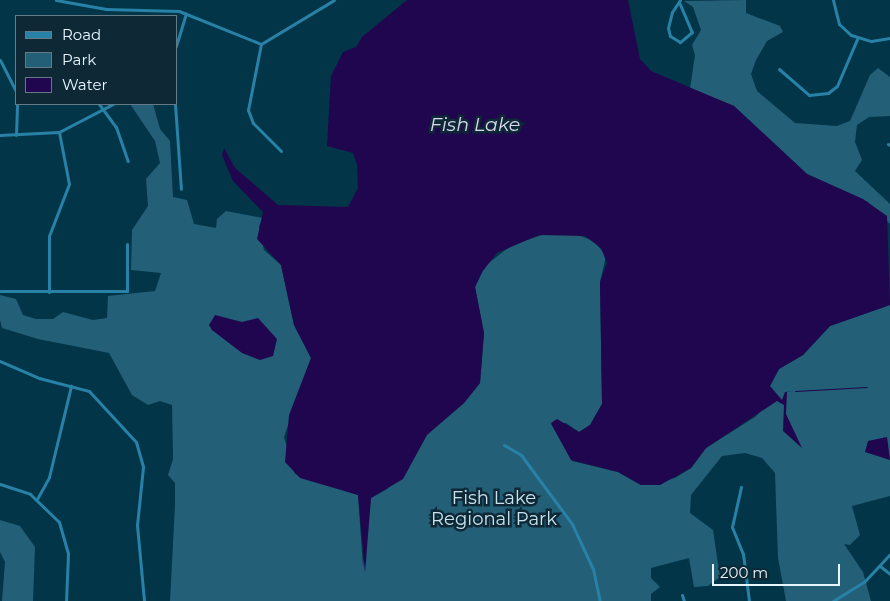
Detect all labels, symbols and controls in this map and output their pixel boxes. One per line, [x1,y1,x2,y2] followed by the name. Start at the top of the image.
[15,15,178,105] legend
[62,25,101,44] text: Road
[62,50,96,69] text: Park
[62,75,108,94] text: Water
[430,114,520,136] water label: Fish Lake
[431,488,557,530] park label: Fish Lake Regional Park
[715,554,842,586] scale bar
[720,563,768,582] text: 200 m

